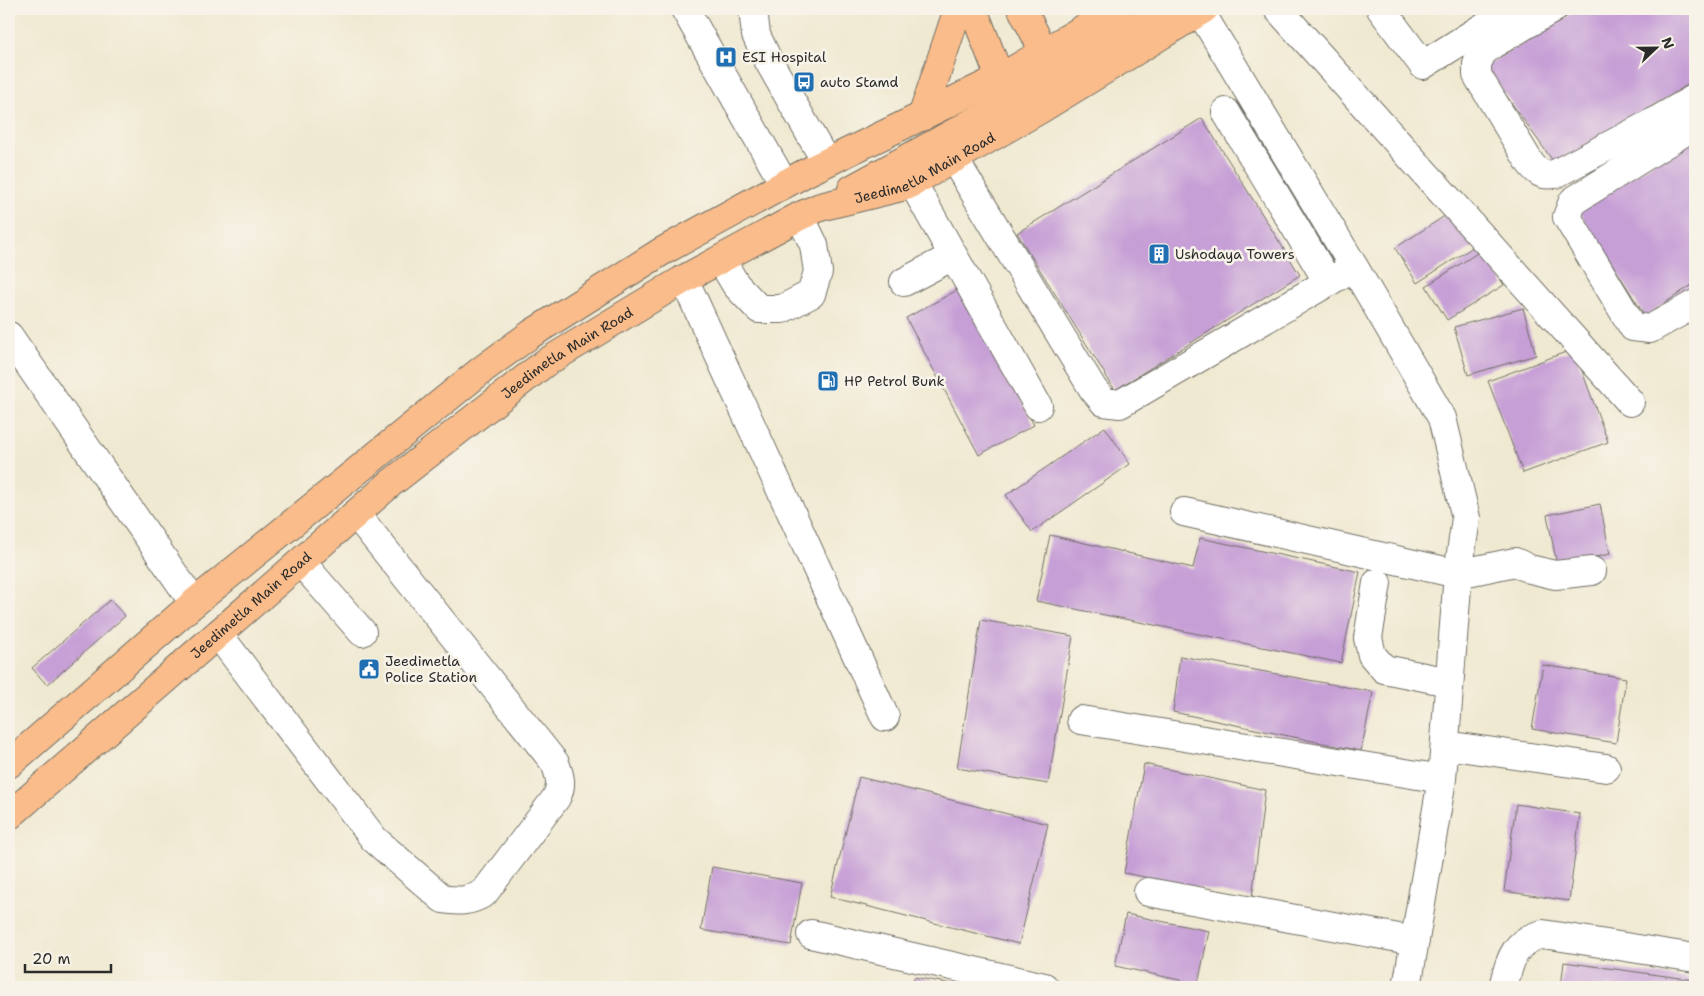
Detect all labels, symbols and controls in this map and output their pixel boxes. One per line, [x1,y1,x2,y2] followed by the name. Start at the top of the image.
[1632,22,1682,72] north arrow
[1658,35,1678,52] text: N
[714,45,738,69] hospital icon: ESI Hospital
[742,48,827,66] place label: ESI Hospital
[792,70,816,94] bus stop icon: auto Stamd
[820,73,899,91] place label: auto Stamd
[852,128,998,207] street label: Jeedimetla Main Road
[1147,242,1171,266] building icon: Ushodaya Towers
[1175,245,1295,263] place label: Ushodaya Towers
[498,303,636,403] street label: Jeedimetla Main Road
[816,369,840,393] fuel station icon: HP Petrol Bunk
[844,372,945,390] place label: HP Petrol Bunk
[187,548,315,663] street label: Jeedimetla Main Road
[385,652,478,686] place label: Jeedimetla Police Station
[357,657,381,681] public building icon: Jeedimetla Police Station
[25,941,111,973] scale bar
[32,949,71,969] text: 20 m

